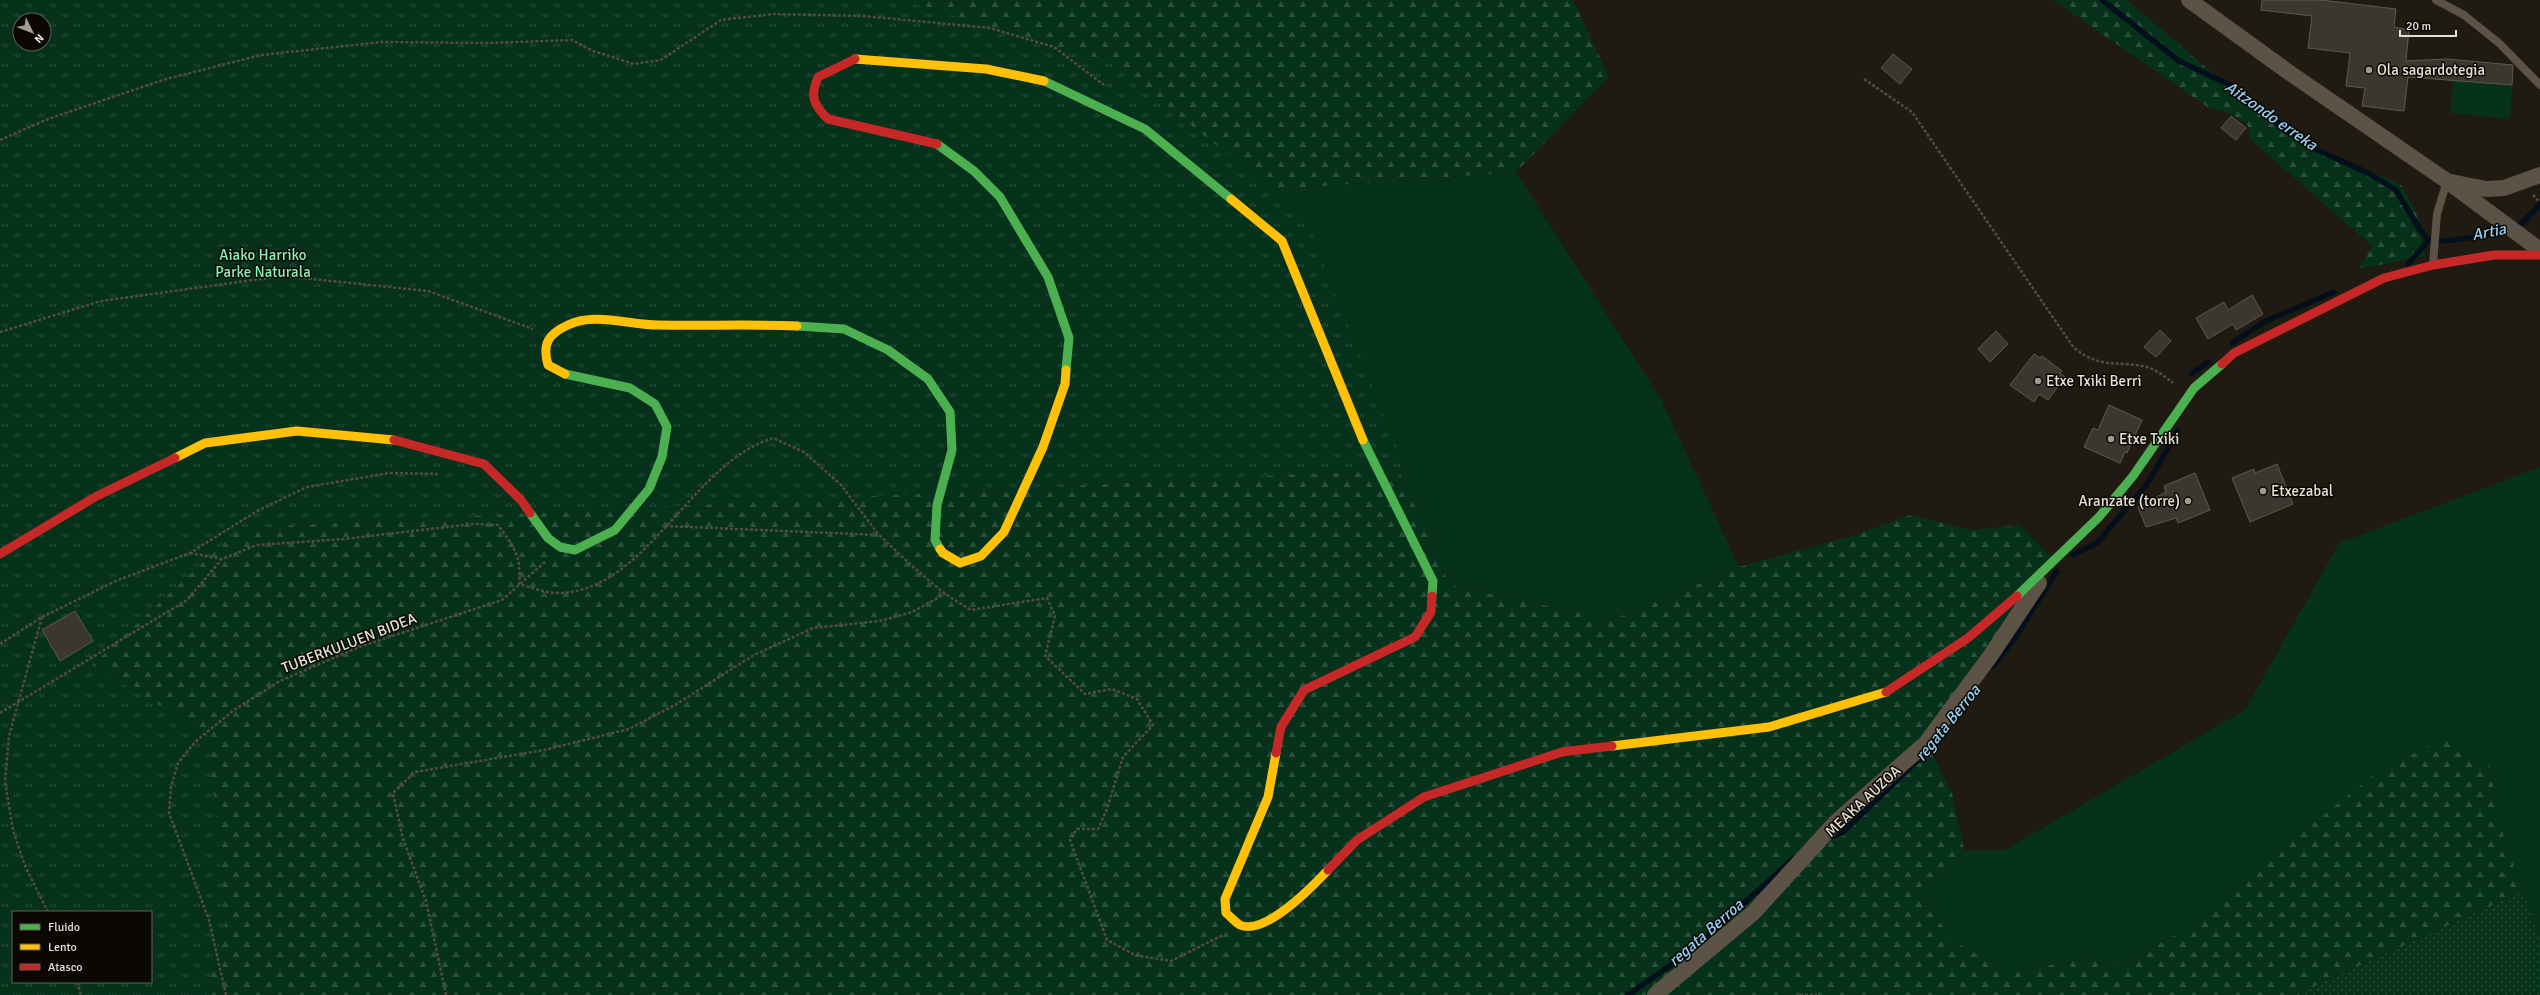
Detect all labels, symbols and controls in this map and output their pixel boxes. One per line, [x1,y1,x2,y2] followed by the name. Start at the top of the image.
[12,12,52,52] north arrow
[2400,12,2456,38] scale bar
[2406,19,2431,34] text: 20 m
[32,31,46,46] text: N
[2377,61,2485,79] place label: Ola sagardotegia
[2364,65,2374,75] marker: Ola sagardotegia
[2221,77,2322,156] water label: Aitzondo erreka
[2470,219,2509,245] water label: Artia
[215,246,311,281] park label: Aiako Harriko Parke Naturala
[2046,372,2142,390] place label: Etxe Txiki Berri
[2033,376,2043,386] marker: Etxe Txiki Berri
[2119,430,2179,448] place label: Etxe Txiki
[2106,434,2116,444] marker: Etxe Txiki
[2271,482,2333,500] place label: Etxezabal
[2258,486,2268,496] marker: Etxezabal
[2078,492,2180,510] place label: Aranzate (torre)
[2183,496,2193,506] marker: Aranzate (torre)
[279,609,419,677] street label: TUBERKULUEN BIDEA
[1911,680,1986,765] water label: regata Berroa
[1821,761,1905,841] street label: MEAKA AUZOA
[1664,894,1748,971] water label: regata Berroa
[12,911,152,983] legend
[48,920,80,935] text: Fluido
[48,940,77,955] text: Lento
[48,960,83,975] text: Atasco

